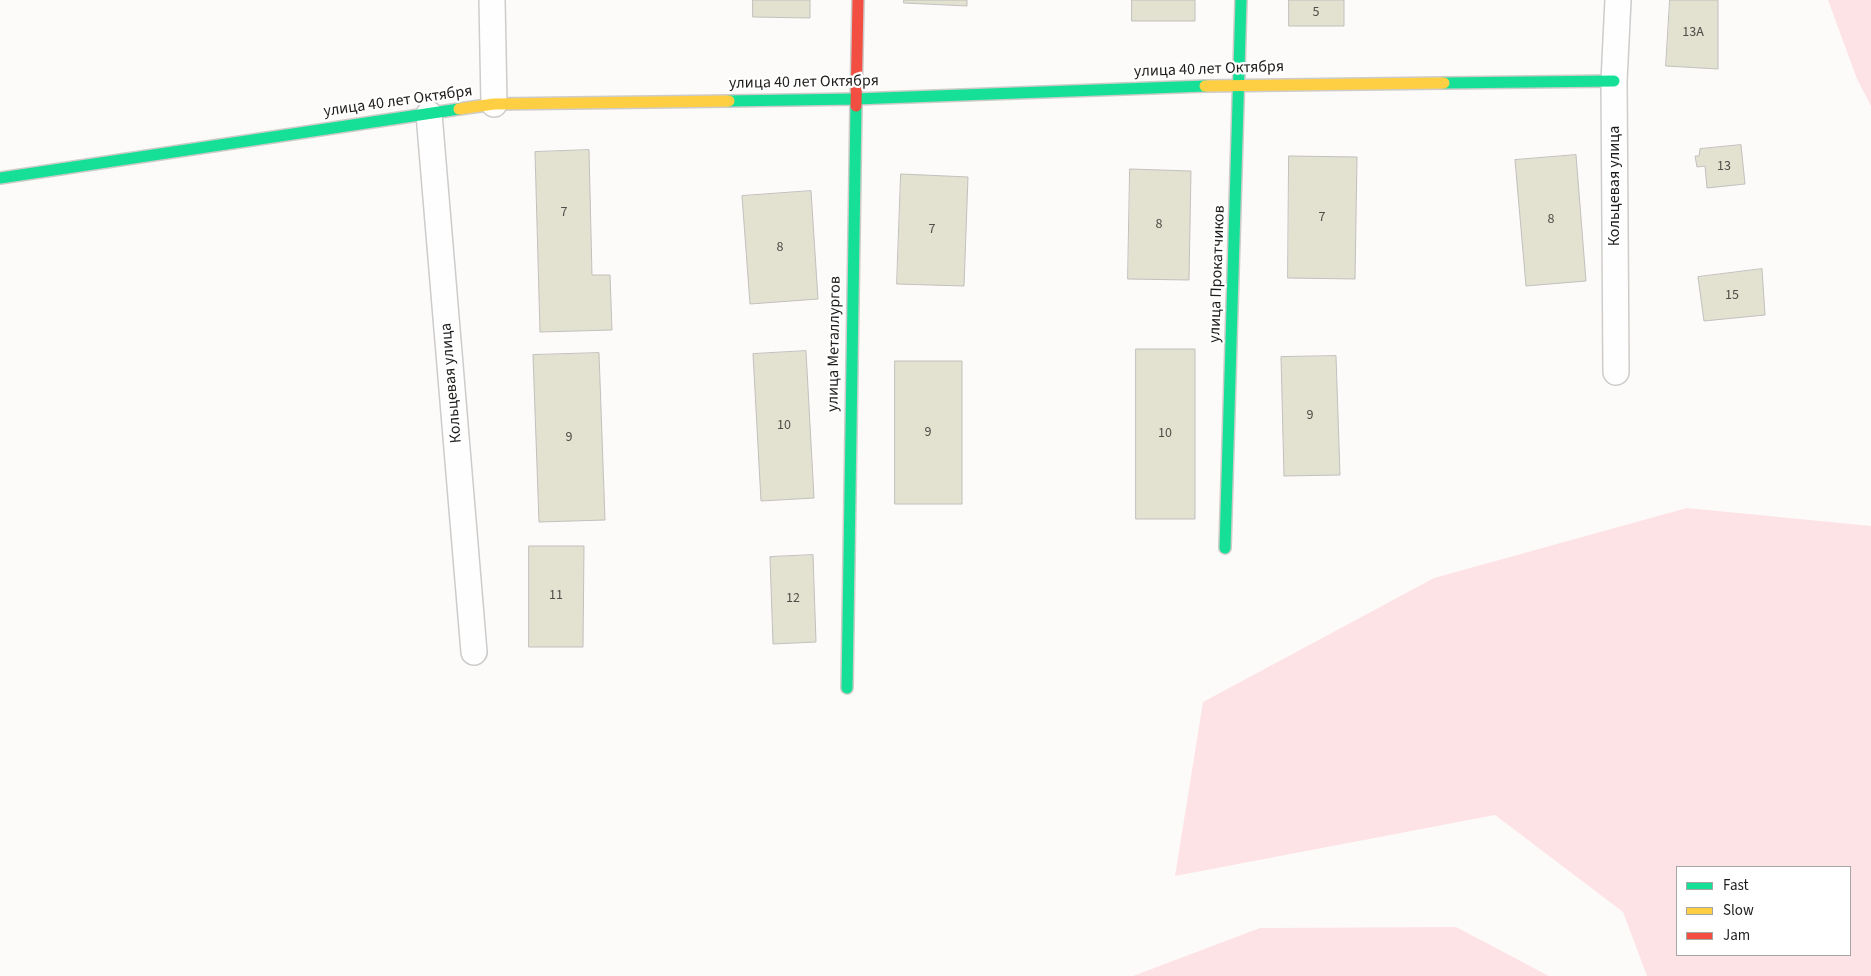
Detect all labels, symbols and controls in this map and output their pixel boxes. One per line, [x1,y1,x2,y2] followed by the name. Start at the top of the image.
[1313,5,1319,21] house number: 5
[1682,25,1704,41] house number: 13А
[1134,58,1284,82] street label: улица 40 лет Октября
[729,72,879,94] street label: улица 40 лет Октября
[322,82,474,122] street label: улица 40 лет Октября
[1605,126,1625,246] street label: Кольцевая улица
[1717,159,1731,175] house number: 13
[561,205,567,221] house number: 7
[1206,205,1230,343] street label: улица Прокатчиков
[1319,210,1325,226] house number: 7
[1548,212,1554,228] house number: 8
[1156,217,1162,233] house number: 8
[929,222,935,238] house number: 7
[777,240,783,256] house number: 8
[824,276,846,412] street label: улица Металлургов
[1725,288,1739,304] house number: 15
[437,322,467,444] street label: Кольцевая улица
[1307,408,1313,424] house number: 9
[777,418,791,434] house number: 10
[925,425,931,441] house number: 9
[1158,426,1172,442] house number: 10
[566,430,572,446] house number: 9
[549,588,563,604] house number: 11
[786,591,800,607] house number: 12
[1676,866,1851,956] legend
[1723,875,1749,896] text: Fast
[1723,900,1754,921] text: Slow
[1723,925,1750,946] text: Jam

